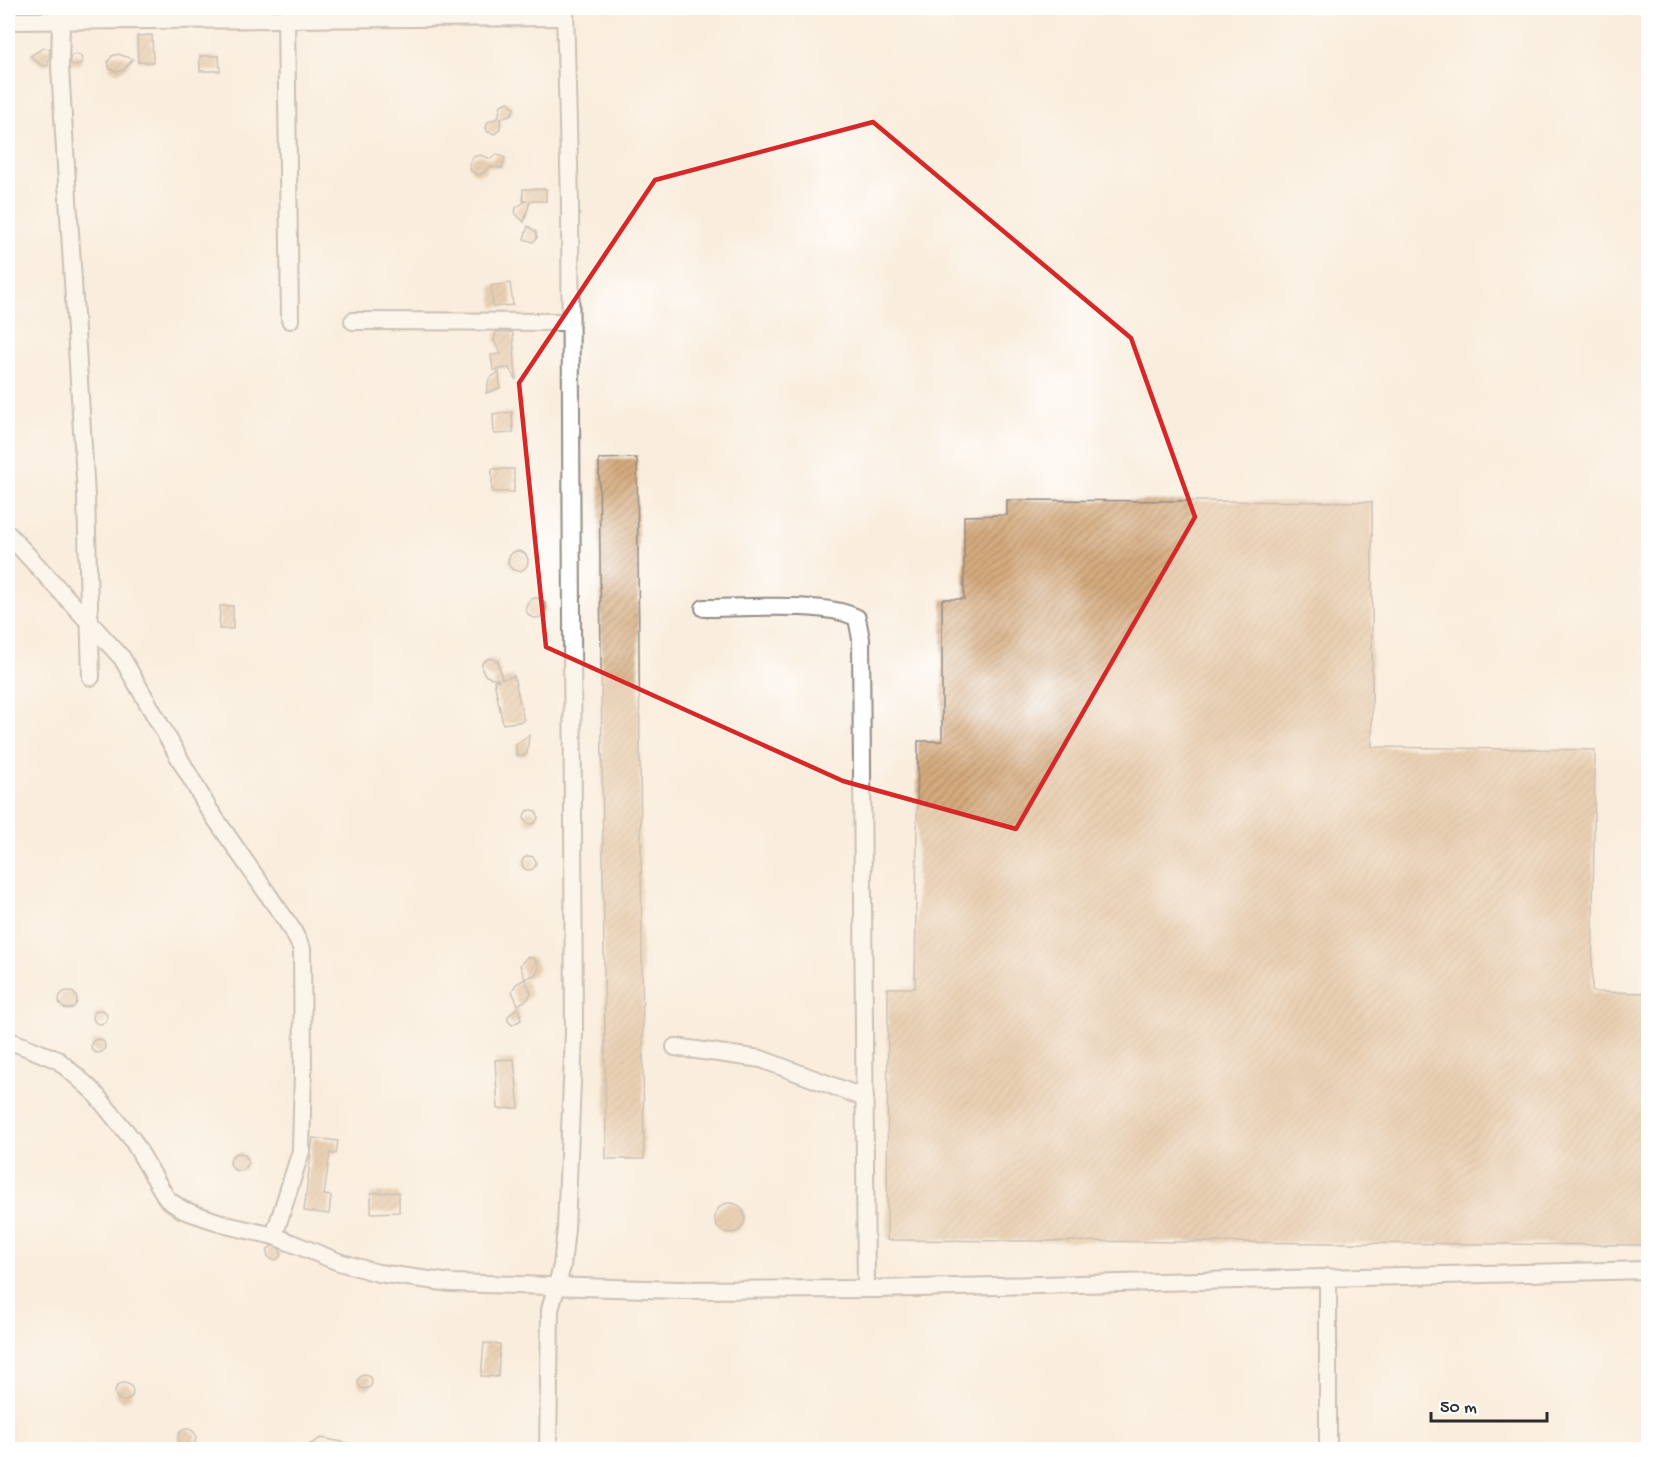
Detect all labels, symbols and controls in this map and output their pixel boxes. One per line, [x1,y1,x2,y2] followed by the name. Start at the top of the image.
[1431,1385,1546,1423] scale bar
[1440,1398,1477,1419] text: 50 m

